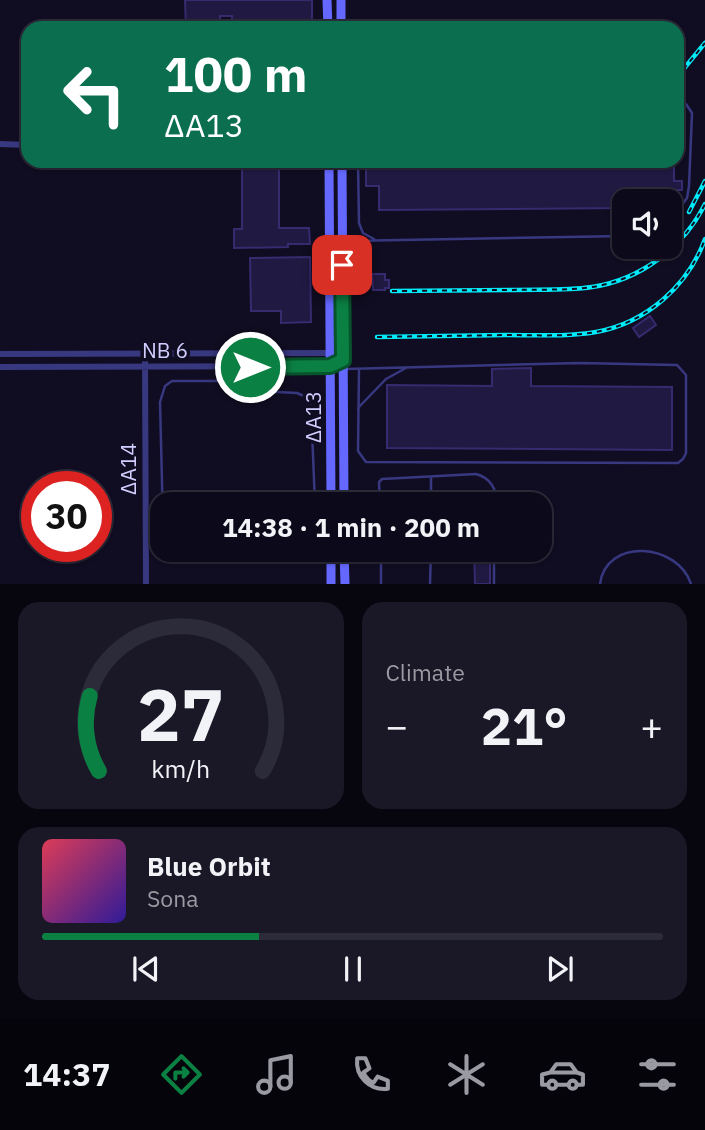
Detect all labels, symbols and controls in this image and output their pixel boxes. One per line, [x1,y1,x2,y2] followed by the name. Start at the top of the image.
[164,42,308,105] text: 100 m
[49,49,140,140] icon: left
[164,104,244,146] text: ΔΑ13
[612,189,682,259] map controls
[612,189,682,259] button: sound
[312,235,372,295] pin
[323,246,361,284] icon: arrive
[213,330,287,404] position arrow
[142,336,188,364] street label: ΝΒ 6
[299,391,327,443] street label: ΔΑ13
[114,443,142,495] street label: ΔΑ14
[21,471,112,562] speed limit sign: 30
[222,510,480,544] text: 14:38 · 1 min · 200 m
[386,657,465,687] text: Climate
[137,667,224,762] text: 27
[481,692,568,759] text: 21°
[386,701,408,750] text: −
[640,701,663,750] text: +
[151,752,210,785] text: km/h
[147,849,271,883] text: Blue Orbit
[147,883,199,913] text: Sona
[127,950,165,988] icon: previous
[334,950,372,988] icon: pause
[541,950,579,988] icon: next
[157,1050,206,1099] icon: directions
[252,1050,301,1099] icon: music
[347,1050,396,1099] icon: phone
[442,1050,491,1099] icon: climate
[538,1050,587,1099] icon: car
[633,1050,682,1099] icon: filters
[23,1053,110,1095] text: 14:37

